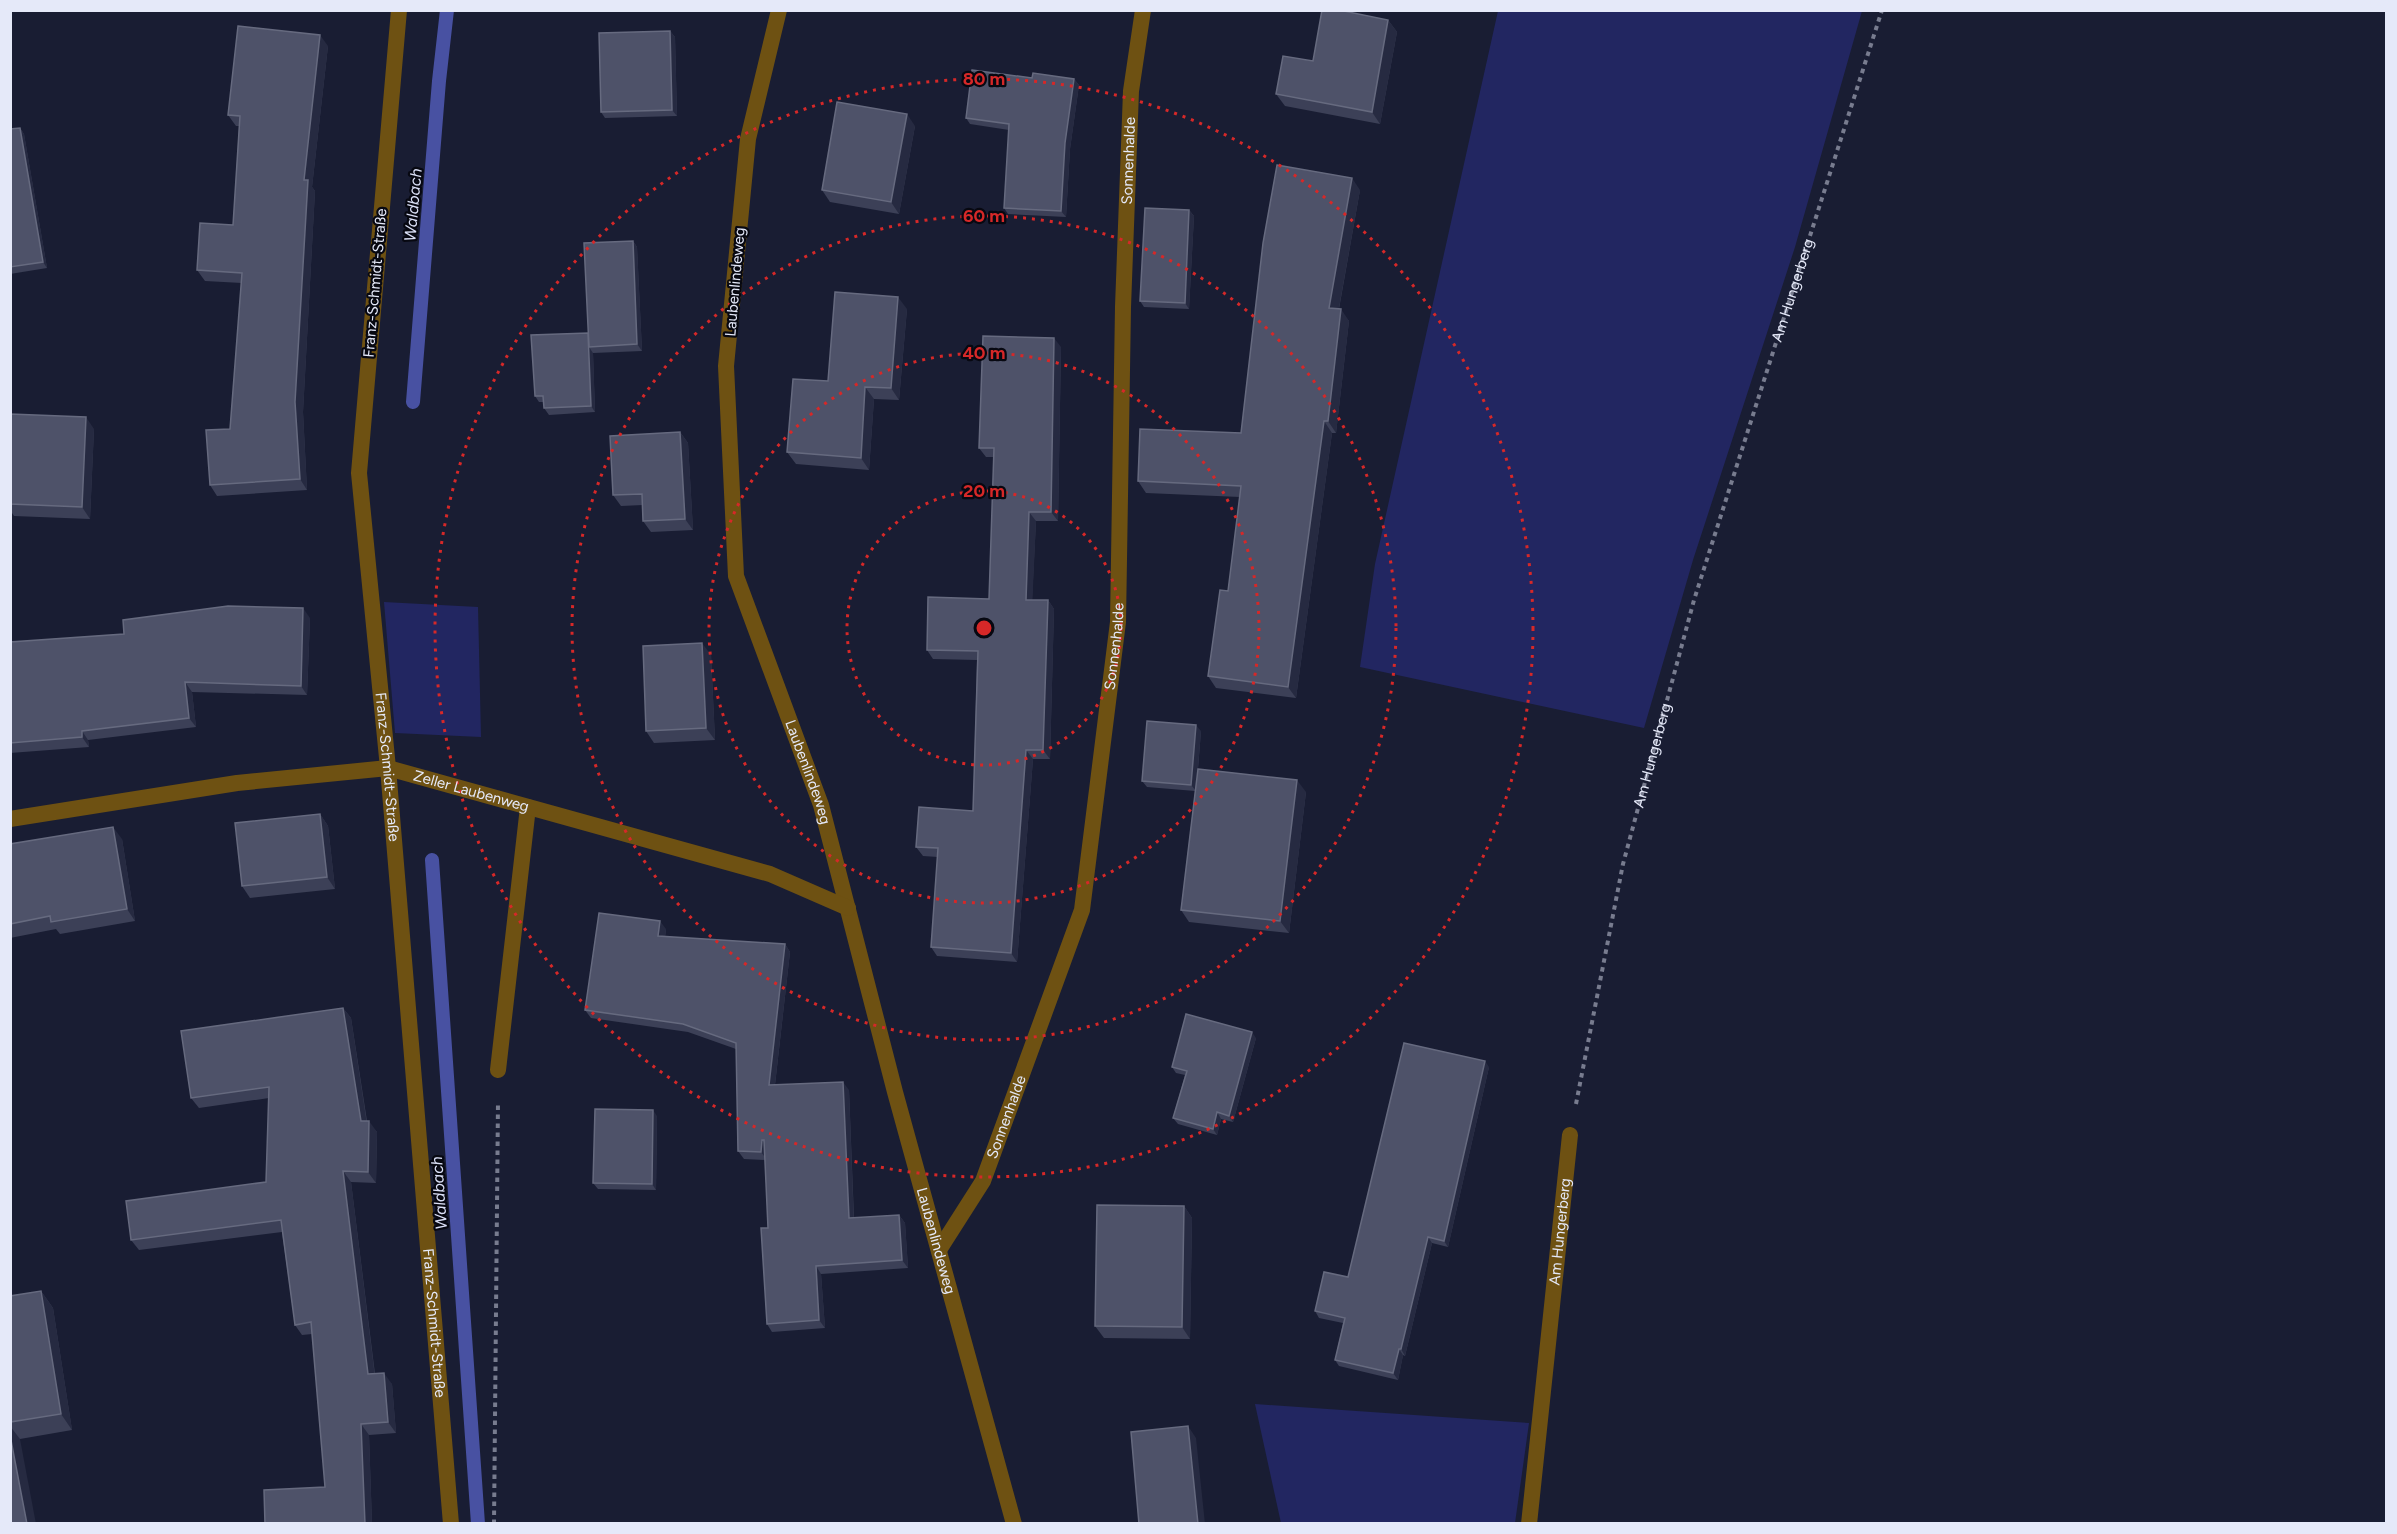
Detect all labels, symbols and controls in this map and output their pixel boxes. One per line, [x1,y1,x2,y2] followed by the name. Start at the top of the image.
[963,68,1005,90] text: 80 m
[1118,117,1139,205] street label: Sonnenhalde
[400,168,426,242] water label: Waldbach
[963,205,1005,227] text: 60 m
[360,208,390,358] street label: Franz-Schmidt-Straße
[721,227,749,337] street label: Laubenlindeweg
[1768,236,1818,344] street label: Am Hungerberg
[962,342,1006,364] text: 40 m
[963,480,1005,502] text: 20 m
[1101,603,1127,691] street label: Sonnenhalde
[974,618,994,638] centre of rings
[372,691,403,842] street label: Franz-Schmidt-Straße
[1630,701,1675,810] street label: Am Hungerberg
[781,717,835,826] street label: Laubenlindeweg
[411,767,531,816] street label: Zeller Laubenweg
[983,1073,1030,1161] street label: Sonnenhalde
[427,1156,451,1230] water label: Waldbach
[1545,1177,1574,1286] street label: Am Hungerberg
[913,1186,959,1296] street label: Laubenlindeweg
[419,1248,449,1398] street label: Franz-Schmidt-Straße

